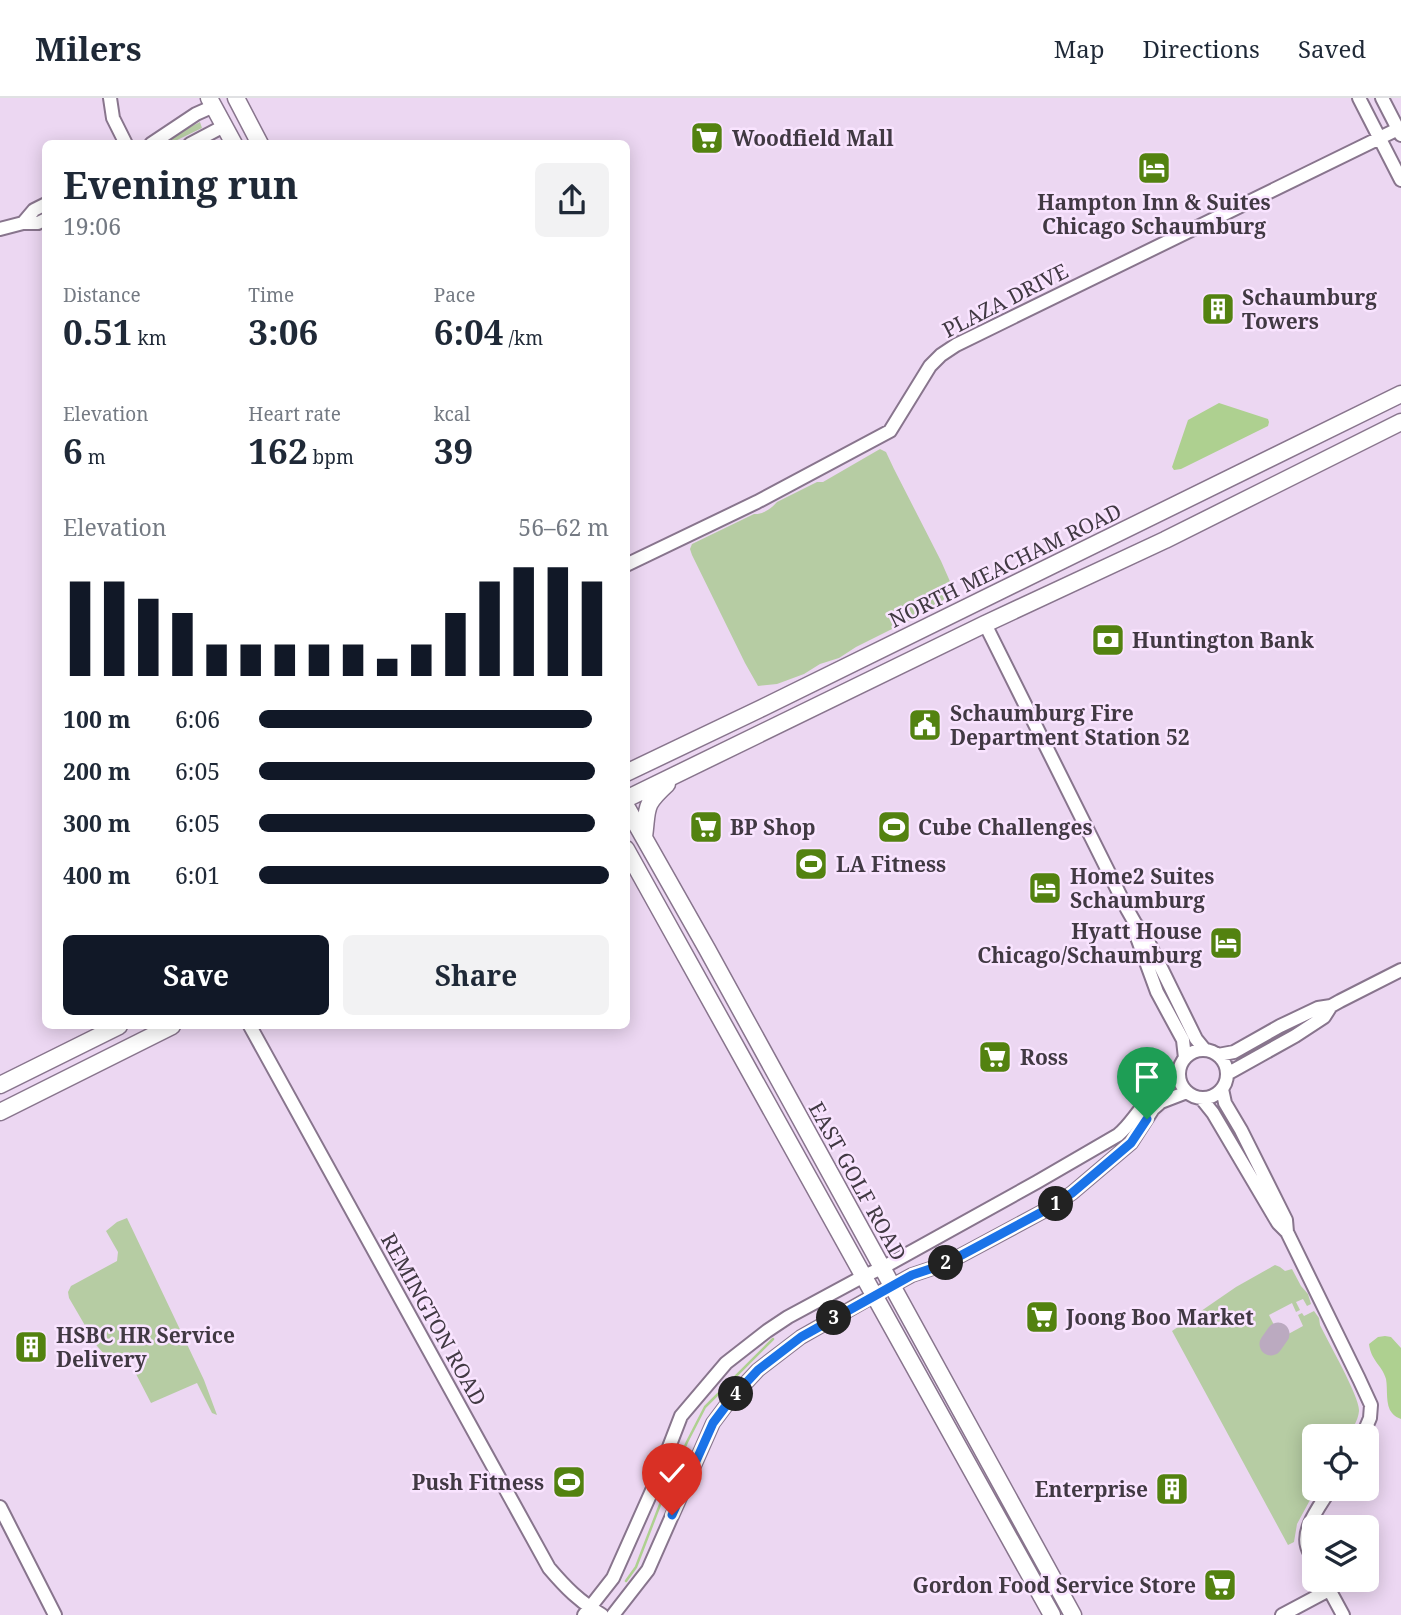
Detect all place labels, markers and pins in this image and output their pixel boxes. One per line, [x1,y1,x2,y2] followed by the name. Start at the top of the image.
[688,119,726,157] supermarket icon: Woodfield Mall
[732,124,894,152] place label: Woodfield Mall
[1135,149,1173,187] hotel icon: Hampton Inn & Suites Chicago Schaumburg
[1037,188,1271,240] place label: Hampton Inn & Suites Chicago Schaumburg
[1242,283,1377,335] place label: Schaumburg Towers
[1199,290,1237,328] building icon: Schaumburg Towers
[1089,621,1127,659] bank icon: Huntington Bank
[1132,626,1314,654] place label: Huntington Bank
[950,699,1190,751] place label: Schaumburg Fire Department Station 52
[906,706,944,744] public building icon: Schaumburg Fire Department Station 52
[687,808,725,846] supermarket icon: BP Shop
[875,808,913,846] sports icon: Cube Challenges
[730,813,816,841] place label: BP Shop
[918,813,1093,841] place label: Cube Challenges
[792,845,830,883] sports icon: LA Fitness
[836,850,946,878] place label: LA Fitness
[1070,862,1214,914] place label: Home2 Suites Schaumburg
[1026,869,1064,907] hotel icon: Home2 Suites Schaumburg
[977,917,1202,969] place label: Hyatt House Chicago/Schaumburg
[1207,924,1245,962] hotel icon: Hyatt House Chicago/Schaumburg
[976,1038,1014,1076] supermarket icon: Ross
[1020,1043,1068,1071] place label: Ross
[1117,1047,1177,1119] pin
[1038,1186,1074,1222] pin: 1
[928,1246,964,1280] pin: 2
[1023,1298,1061,1336] supermarket icon: Joong Boo Market
[816,1300,852,1336] pin: 3
[1065,1303,1254,1331] place label: Joong Boo Market
[56,1321,235,1373] place label: HSBC HR Service Delivery
[12,1328,50,1366] building icon: HSBC HR Service Delivery
[718,1376,754,1412] pin: 4
[642,1443,702,1515] pin
[550,1463,588,1501] sports icon: Push Fitness
[412,1468,544,1496] place label: Push Fitness
[1153,1470,1191,1508] building icon: Enterprise
[1035,1475,1148,1503] place label: Enterprise
[1201,1566,1239,1604] supermarket icon: Gordon Food Service Store
[913,1571,1196,1599] place label: Gordon Food Service Store

